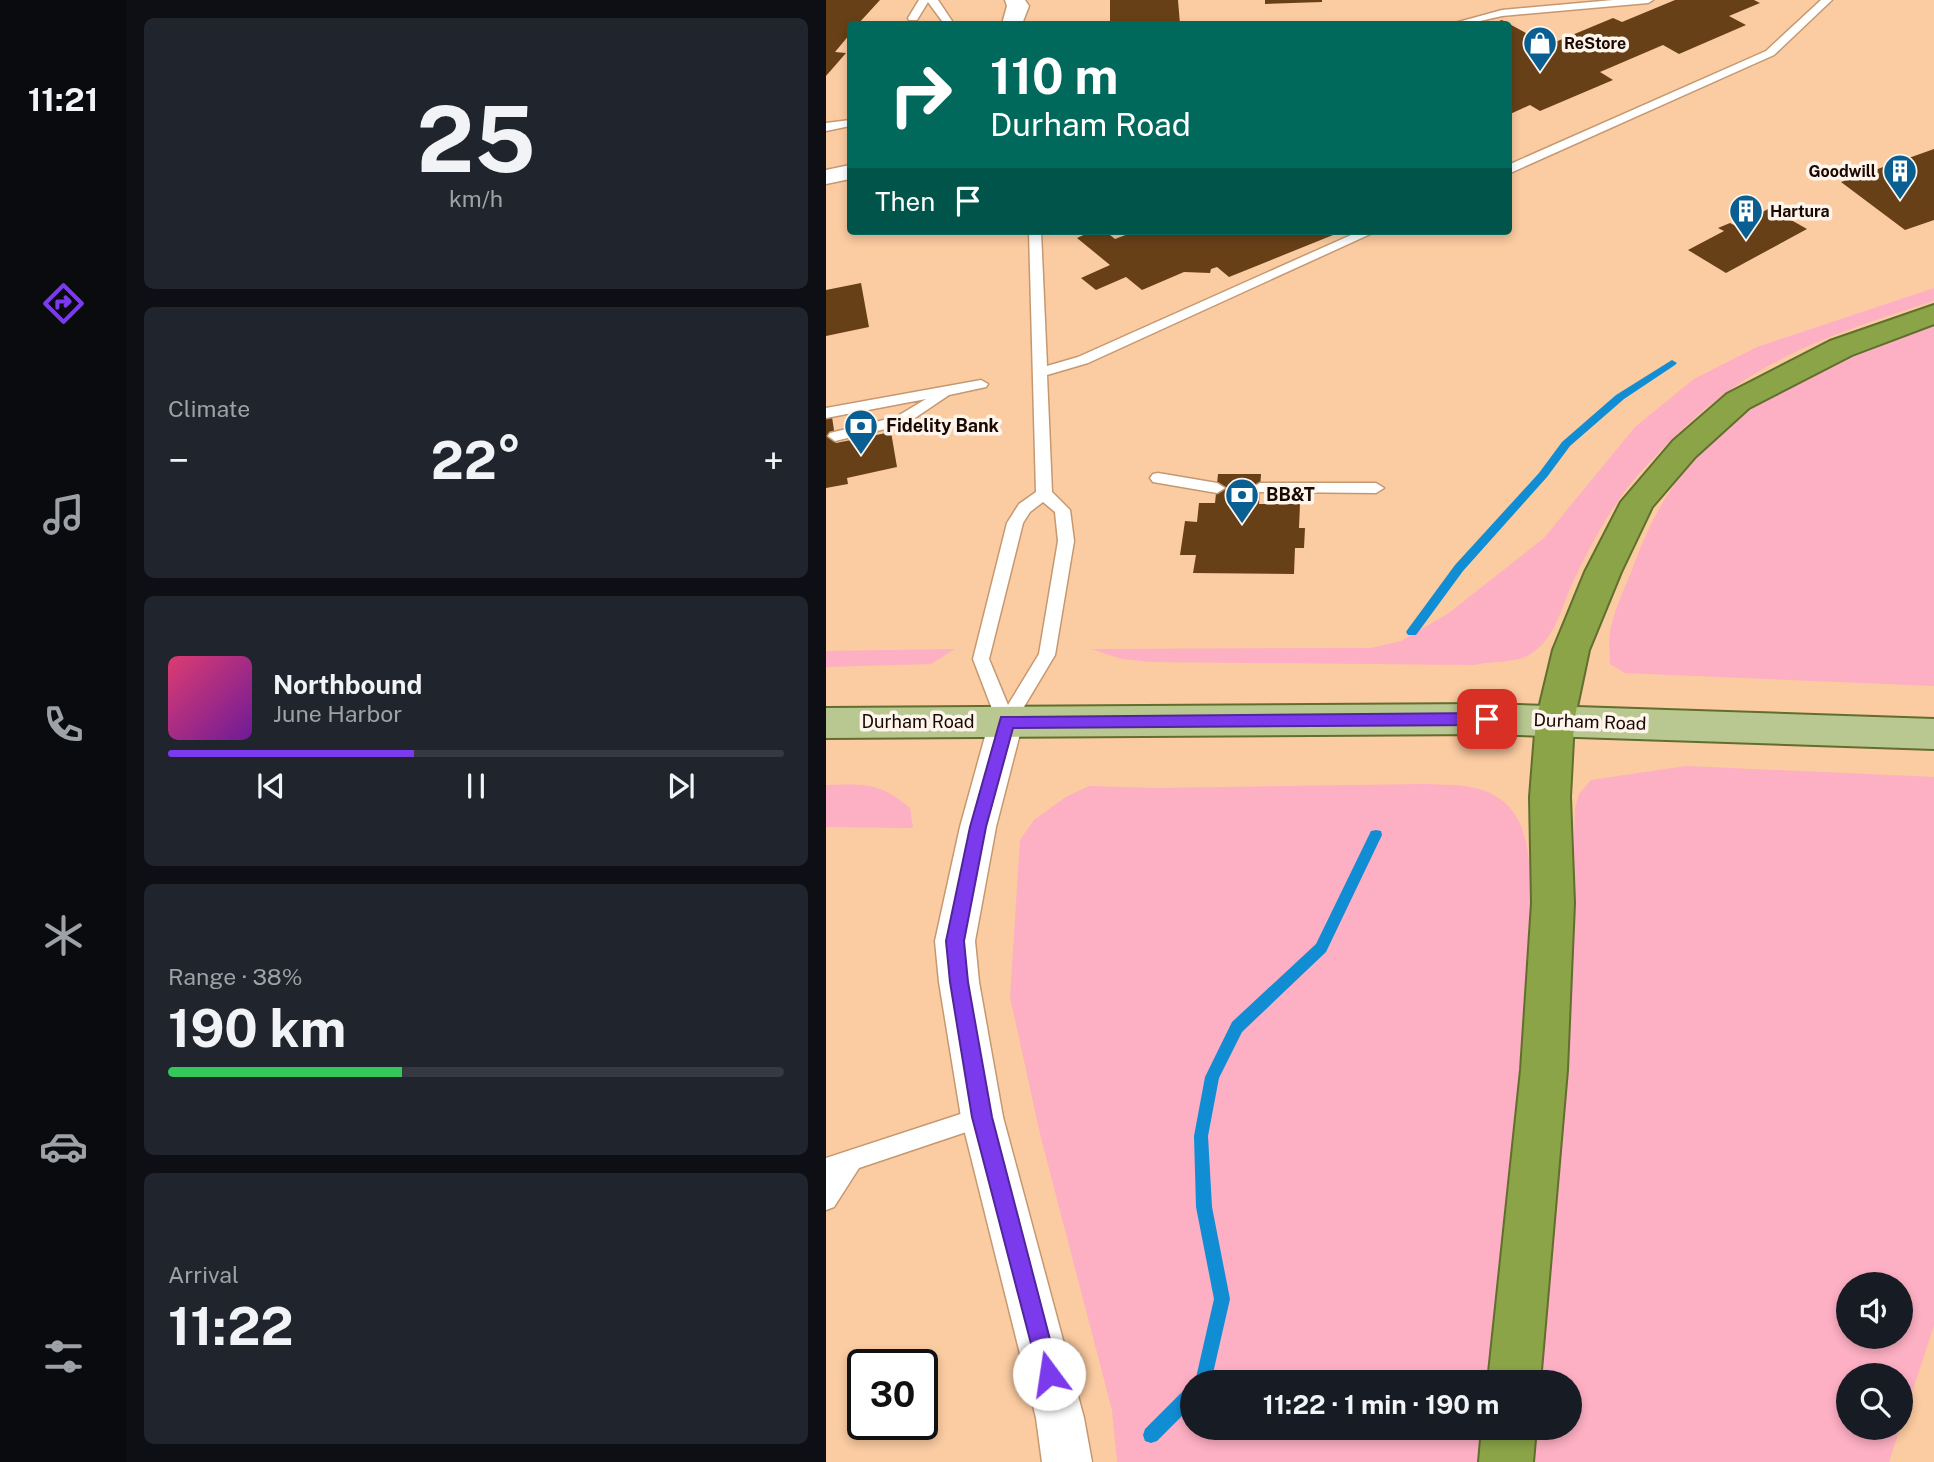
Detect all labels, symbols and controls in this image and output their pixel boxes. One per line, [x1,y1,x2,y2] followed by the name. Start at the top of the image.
[1521,24,1559,73] shop icon: ReStore
[1564,34,1626,53] place label: ReStore
[990,47,1118,105] text: 110 m
[875,49,966,140] icon: right
[28,81,98,118] text: 11:21
[416,86,536,192] text: 25
[990,106,1191,143] text: Durham Road
[1881,152,1919,201] building icon: Goodwill
[1808,162,1876,181] place label: Goodwill
[949,182,987,220] icon: arrive
[449,185,503,212] text: km/h
[875,186,935,217] text: Then
[1727,192,1765,241] building icon: Hartura
[1770,202,1830,221] place label: Hartura
[39,279,88,328] icon: directions
[168,395,250,422] text: Climate
[842,407,880,456] bank icon: Fidelity Bank
[886,415,1000,436] place label: Fidelity Bank
[431,430,521,491] text: 22°
[168,438,189,483] text: −
[763,438,784,483] text: +
[1223,476,1261,525] bank icon: BB&T
[1266,484,1315,505] place label: BB&T
[39,490,88,539] icon: music
[273,669,422,700] text: Northbound
[1457,689,1517,749] pin
[39,700,88,749] icon: phone
[273,700,402,727] text: June Harbor
[1468,700,1506,738] icon: arrive
[1533,709,1647,734] street label: Durham Road
[862,711,974,732] street label: Durham Road
[252,767,290,805] icon: previous
[457,767,495,805] icon: pause
[662,767,700,805] icon: next
[39,911,88,960] icon: climate
[168,963,302,990] text: Range · 38%
[168,998,346,1059] text: 190 km
[39,1122,88,1171] icon: car
[168,1261,239,1288] text: Arrival
[1836,1272,1913,1440] map controls
[1836,1272,1913,1349] button: sound
[168,1296,294,1357] text: 11:22
[39,1332,88,1381] icon: filters
[1012,1337,1086,1411] position arrow
[847,1349,938,1440] speed limit sign: 30
[1836,1363,1913,1440] button: search
[1263,1389,1499,1420] text: 11:22 · 1 min · 190 m

